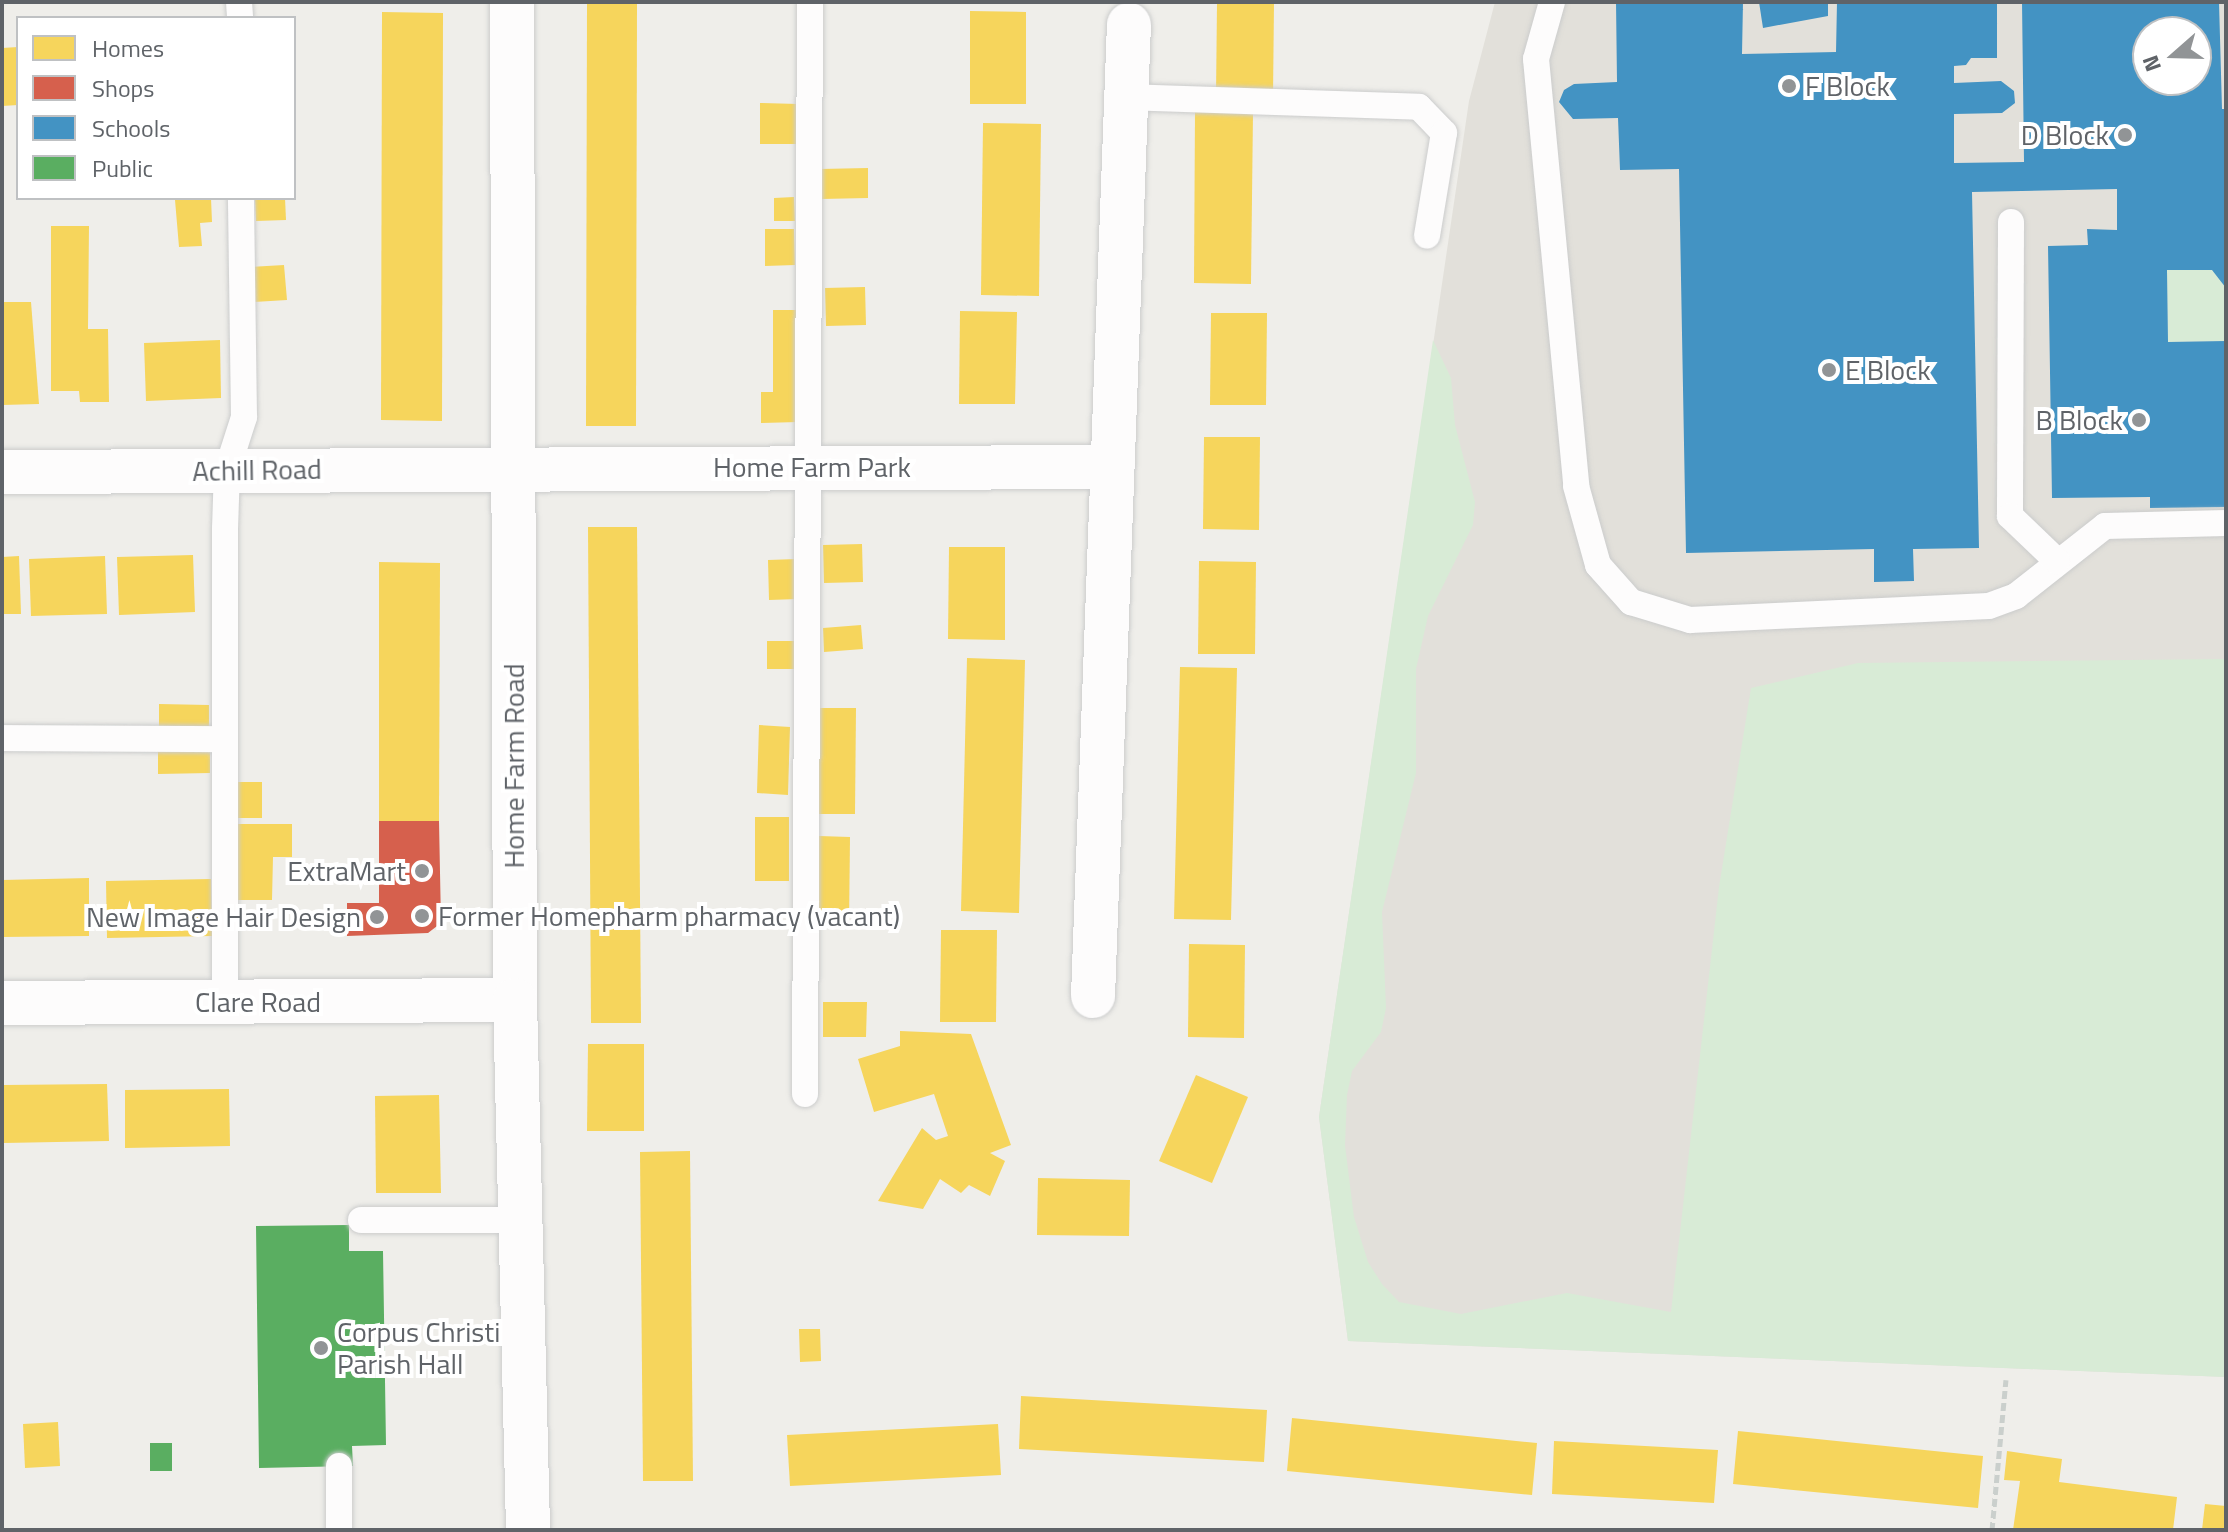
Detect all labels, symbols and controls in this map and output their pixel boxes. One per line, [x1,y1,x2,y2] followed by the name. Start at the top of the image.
[16,16,296,200] legend
[2132,16,2212,96] north arrow
[92,30,164,66] text: Homes
[2133,51,2170,77] text: N
[1805,69,1890,103] place label: F Block
[92,70,154,106] text: Shops
[1780,77,1798,95] marker: F Block
[92,110,170,146] text: Schools
[2021,118,2109,152] place label: D Block
[2116,126,2134,144] marker: D Block
[92,150,153,186] text: Public
[1845,353,1931,387] place label: E Block
[1820,361,1838,379] marker: E Block
[2035,403,2123,437] place label: B Block
[2130,411,2148,429] marker: B Block
[713,450,911,484] street label: Home Farm Park
[192,452,322,488] street label: Achill Road
[497,664,531,868] street label: Home Farm Road
[287,854,406,888] place label: ExtraMart
[413,862,431,880] marker: ExtraMart
[438,899,900,933] place label: Former Homepharm pharmacy (vacant)
[86,900,361,934] place label: New Image Hair Design
[413,907,431,925] marker: Former Homepharm pharmacy (vacant)
[368,908,386,926] marker: New Image Hair Design
[195,985,321,1019] street label: Clare Road
[337,1315,500,1381] place label: Corpus Christi Parish Hall
[312,1339,330,1357] marker: Corpus Christi Parish Hall

